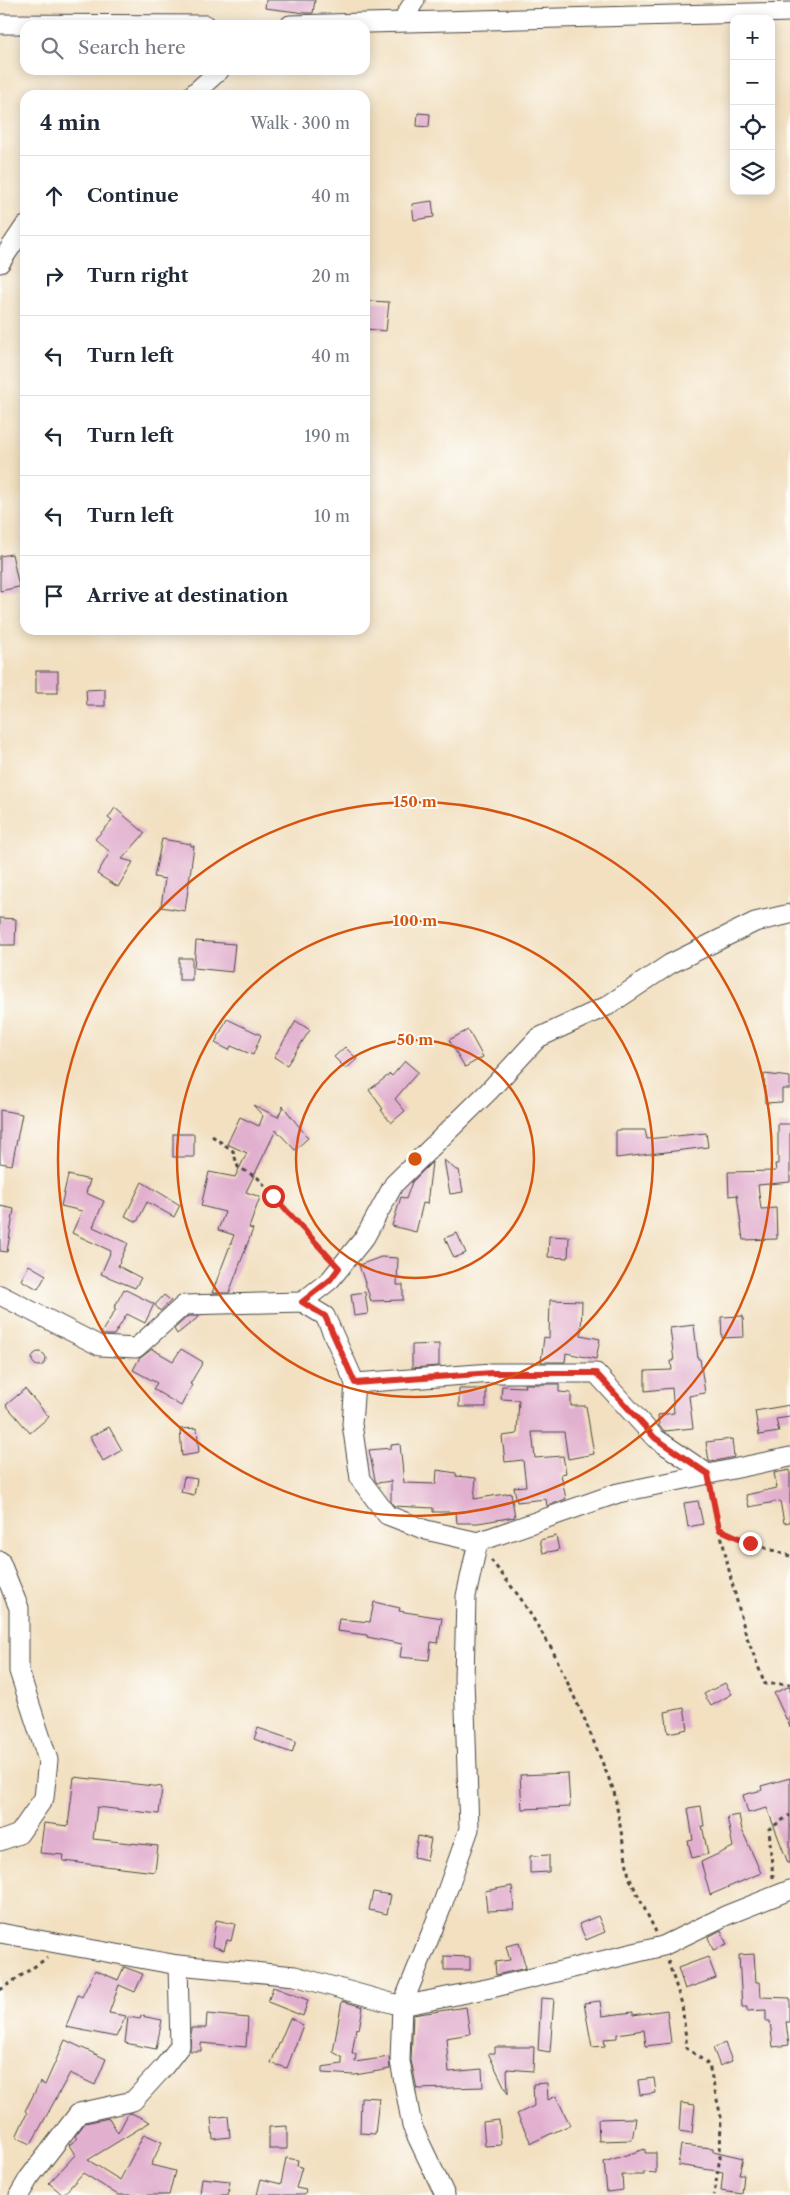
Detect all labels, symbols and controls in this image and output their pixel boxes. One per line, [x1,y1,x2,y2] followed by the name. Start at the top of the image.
[730,15,775,195] map controls
[730,15,775,60] button: +
[20,20,370,75] search box
[38,34,66,62] icon: search
[78,36,186,59] text: Search here
[730,60,775,105] button: −
[730,105,775,150] button: locate
[40,110,101,135] text: 4 min
[251,113,350,133] text: Walk · 300 m
[730,150,775,195] button: layers
[40,182,68,210] icon: ahead
[87,184,179,207] text: Continue
[311,186,350,206] text: 40 m
[40,262,68,290] icon: right
[87,264,188,287] text: Turn right
[311,266,350,286] text: 20 m
[40,342,68,370] icon: left
[87,344,174,367] text: Turn left
[311,346,350,366] text: 40 m
[40,422,68,450] icon: left
[87,424,174,447] text: Turn left
[305,426,350,446] text: 190 m
[40,502,68,530] icon: left
[87,504,174,527] text: Turn left
[314,506,350,526] text: 10 m
[40,582,68,610] icon: arrive
[87,584,288,607] text: Arrive at destination
[393,792,437,811] text: 150 m
[393,911,437,930] text: 100 m
[397,1030,433,1049] text: 50 m
[406,1150,424,1168] centre of rings
[262,1185,285,1208] route start
[739,1532,762,1555] route end

